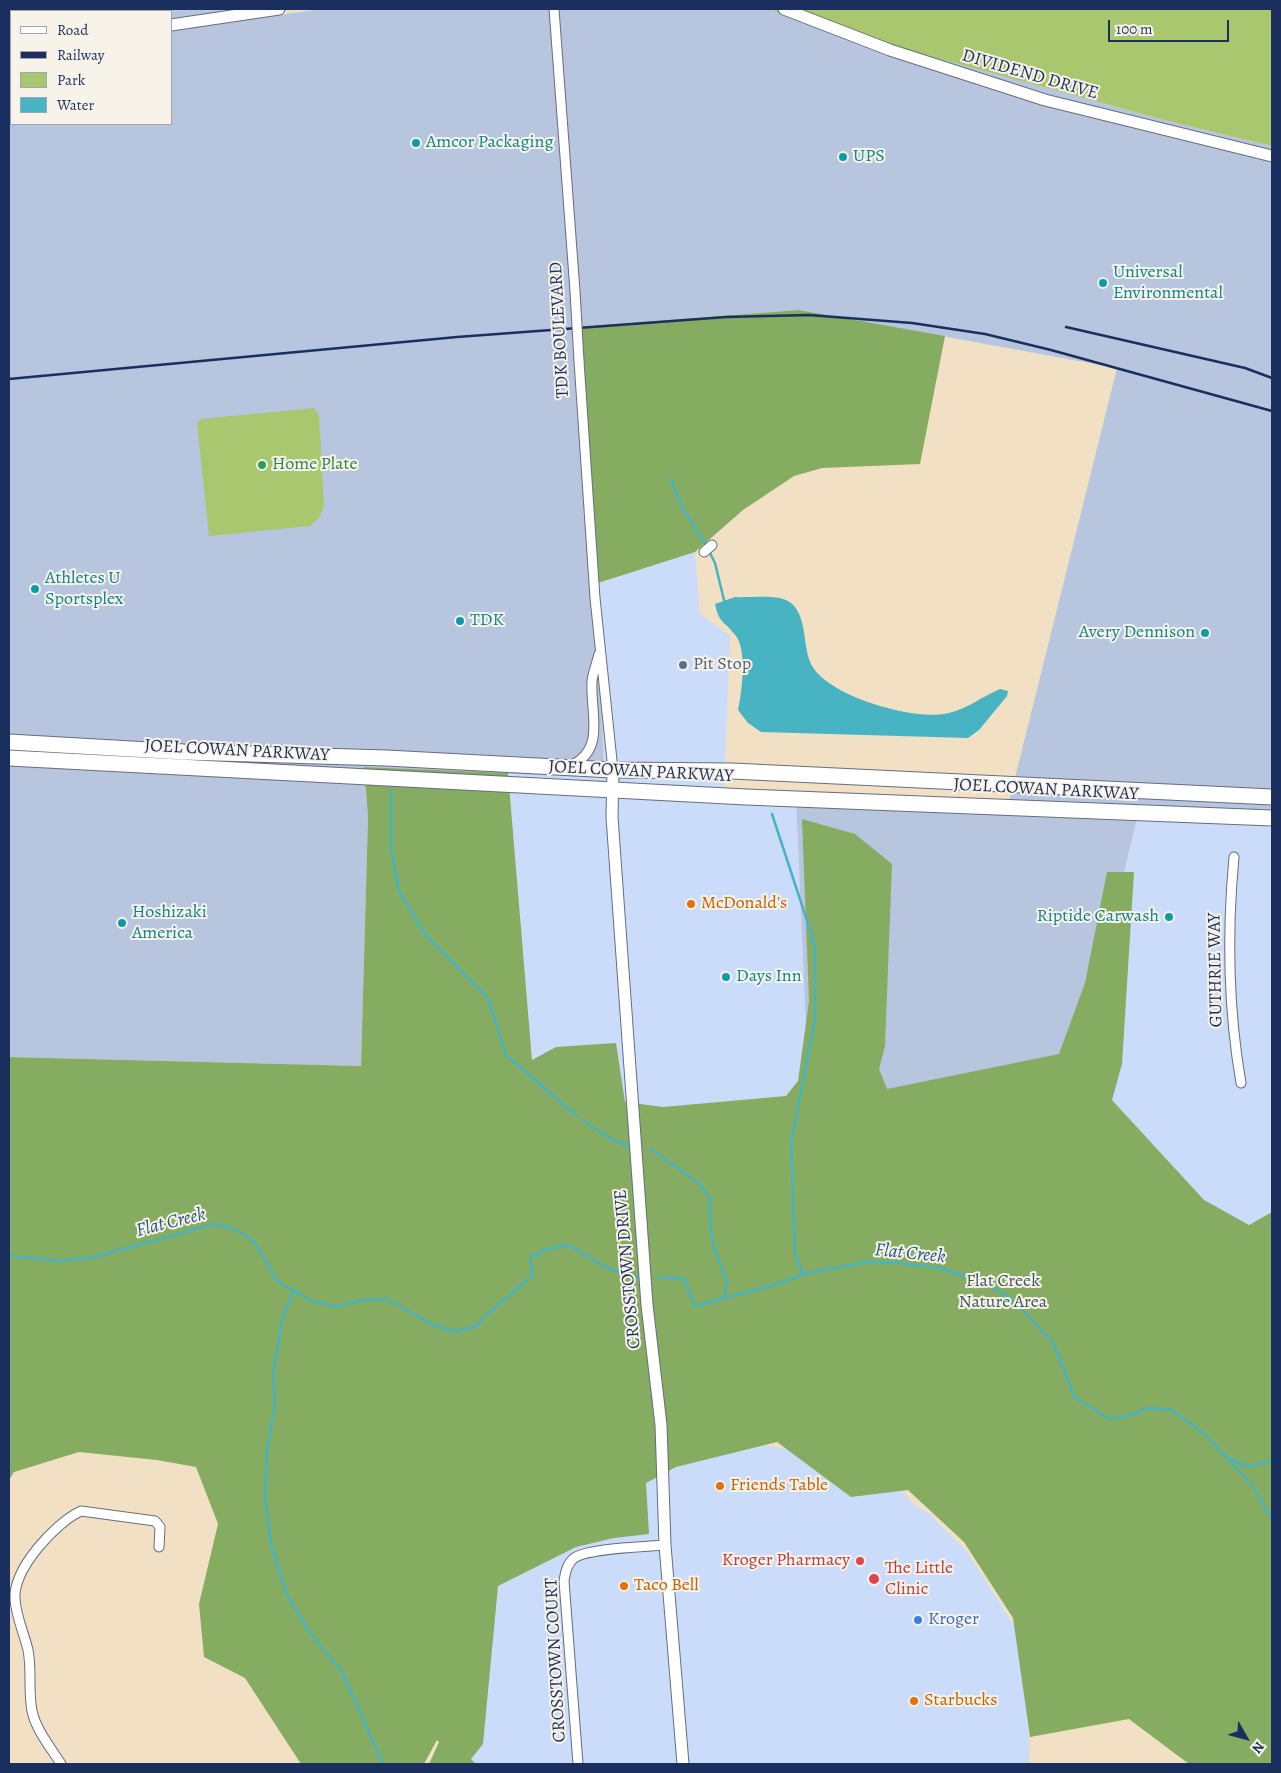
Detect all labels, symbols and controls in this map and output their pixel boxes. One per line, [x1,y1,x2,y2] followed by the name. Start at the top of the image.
[10,10,172,125] legend
[1111,10,1232,42] scale bar
[1116,19,1153,39] text: 100 m
[57,20,88,40] text: Road
[57,45,104,65] text: Railway
[959,45,1101,105] street label: DIVIDEND DRIVE
[57,70,85,90] text: Park
[57,95,94,115] text: Water
[426,132,553,154] place label: Amcor Packaging
[410,137,422,149] marker: Amcor Packaging
[853,146,885,168] place label: UPS
[837,151,849,163] marker: UPS
[546,261,574,399] street label: TDK BOULEVARD
[1113,262,1223,304] place label: Universal Environmental
[1097,277,1109,289] marker: Universal Environmental
[272,454,357,476] place label: Home Plate
[256,459,268,471] marker: Home Plate
[45,568,123,610] place label: Athletes U Sportsplex
[29,583,41,595] marker: Athletes U Sportsplex
[470,610,504,632] place label: TDK
[454,615,466,627] marker: TDK
[1079,622,1195,644] place label: Avery Dennison
[1199,627,1211,639] marker: Avery Dennison
[693,654,751,676] place label: Pit Stop
[677,659,689,671] marker: Pit Stop
[144,735,330,767] street label: JOEL COWAN PARKWAY
[548,756,734,788] street label: JOEL COWAN PARKWAY
[953,774,1139,806] street label: JOEL COWAN PARKWAY
[701,893,787,915] place label: McDonald's
[685,898,697,910] marker: McDonald's
[132,902,207,944] place label: Hoshizaki America
[1037,906,1159,928] place label: Riptide Carwash
[1163,911,1175,923] marker: Riptide Carwash
[1204,912,1228,1028] street label: GUTHRIE WAY
[116,917,128,929] marker: Hoshizaki America
[736,966,802,988] place label: Days Inn
[720,971,732,983] marker: Days Inn
[610,1188,646,1350] street label: CROSSTOWN DRIVE
[134,1203,208,1243] water label: Flat Creek
[874,1239,946,1269] water label: Flat Creek
[959,1271,1047,1314] park label: Flat Creek Nature Area
[730,1475,828,1497] place label: Friends Table
[714,1480,726,1492] marker: Friends Table
[722,1550,850,1572] place label: Kroger Pharmacy
[854,1555,866,1567] marker: Kroger Pharmacy
[885,1558,953,1600] place label: The Little Clinic
[867,1572,881,1586] marker: The Little Clinic
[634,1575,699,1597] place label: Taco Bell
[541,1577,571,1743] street label: CROSSTOWN COURT
[618,1580,630,1592] marker: Taco Bell
[928,1609,979,1631] place label: Kroger
[912,1614,924,1626] marker: Kroger
[924,1690,997,1712] place label: Starbucks
[908,1695,920,1707] marker: Starbucks
[1221,1713,1271,1763] north arrow
[1248,1738,1269,1757] text: N

